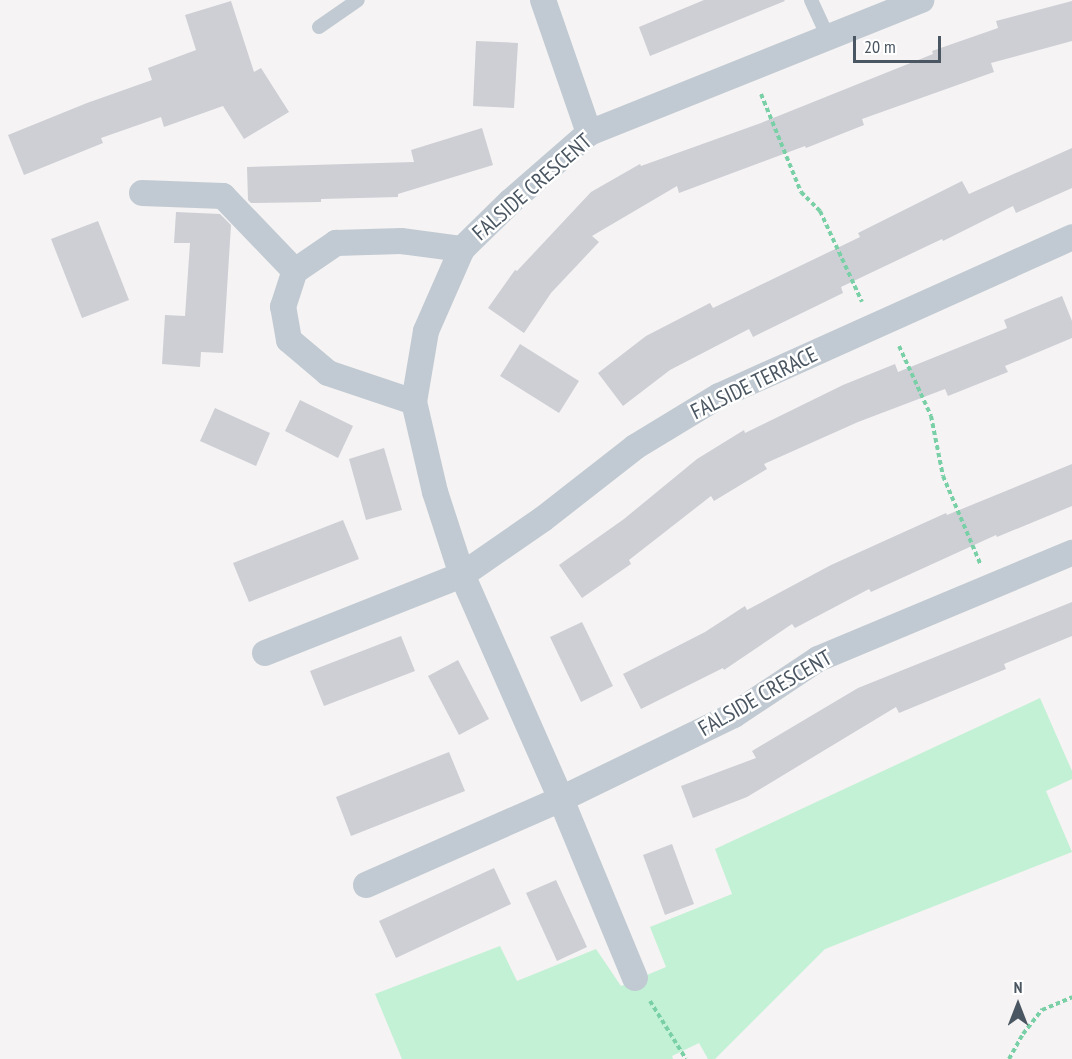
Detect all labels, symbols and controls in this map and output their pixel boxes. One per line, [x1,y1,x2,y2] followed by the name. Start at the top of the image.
[856,24,944,62] scale bar
[864,35,896,58] text: 20 m
[467,128,597,246] street label: FALSIDE CRESCENT
[686,341,822,425] street label: FALSIDE TERRACE
[694,644,836,742] street label: FALSIDE CRESCENT
[988,975,1048,1035] north arrow
[1014,977,1022,997] text: N

